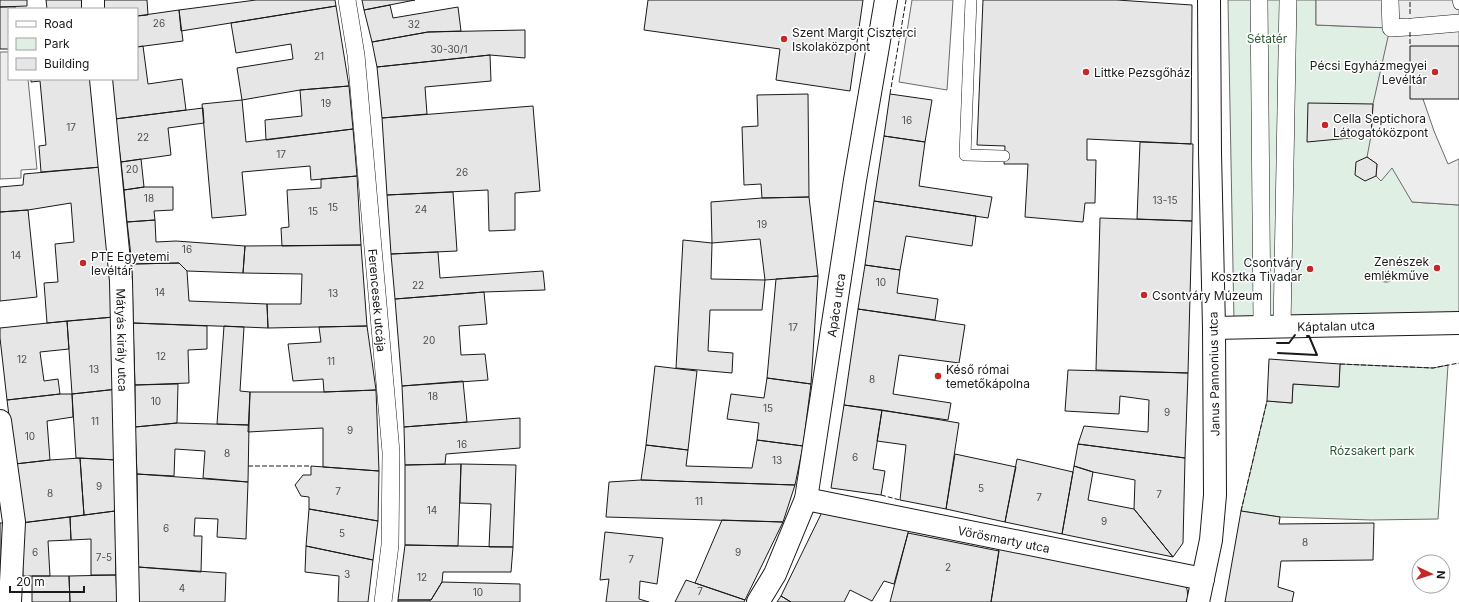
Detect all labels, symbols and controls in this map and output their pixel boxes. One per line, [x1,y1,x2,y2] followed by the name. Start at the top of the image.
[8,8,138,80] legend
[44,16,73,31] text: Road
[153,17,165,29] house number: 26
[408,18,420,30] house number: 32
[792,25,917,54] place label: Szent Margit Ciszterci Iskolaközpont
[1247,31,1288,46] park label: Sétatér
[779,34,789,44] marker: Szent Margit Ciszterci Iskolaközpont
[44,36,70,51] text: Park
[430,43,468,55] house number: 30-30/1
[314,50,324,62] house number: 21
[44,56,89,71] text: Building
[1310,58,1427,87] place label: Pécsi Egyházmegyei Levéltár
[1094,65,1190,80] place label: Littke Pezsgőház
[1081,67,1091,77] marker: Littke Pezsgőház
[1430,67,1440,77] marker: Pécsi Egyházmegyei Levéltár
[321,97,331,109] house number: 19
[1333,111,1428,140] place label: Cella Septichora Látogatóközpont
[902,114,912,126] house number: 16
[1320,120,1330,130] marker: Cella Septichora Látogatóközpont
[66,121,76,133] house number: 17
[137,131,149,143] house number: 22
[276,148,286,160] house number: 17
[126,163,138,175] house number: 20
[456,166,468,178] house number: 26
[144,192,154,204] house number: 18
[1153,194,1178,206] house number: 13-15
[328,201,338,213] house number: 15
[415,203,427,215] house number: 24
[308,205,318,217] house number: 15
[757,218,767,230] house number: 19
[182,243,192,255] house number: 16
[366,248,390,353] street label: Ferencesek utcája
[11,249,21,261] house number: 14
[91,249,169,278] place label: PTE Egyetemi levéltár
[1364,254,1429,283] place label: Zenészek emlékműve
[1211,255,1302,284] place label: Csontváry Kosztka Tivadar
[78,258,88,268] marker: PTE Egyetemi levéltár
[1432,263,1442,273] marker: Zenészek emlékműve
[1305,264,1315,274] marker: Csontváry Kosztka Tivadar
[823,272,848,338] street label: Apáca utca
[876,276,886,288] house number: 10
[412,279,424,291] house number: 22
[155,286,165,298] house number: 14
[328,287,338,299] house number: 13
[114,288,131,392] street label: Mátyás király utca
[1152,288,1263,303] place label: Csontváry Múzeum
[1139,290,1149,300] marker: Csontváry Múzeum
[1205,312,1223,436] street label: Janus Pannonius utca
[1297,317,1375,334] street label: Káptalan utca
[788,321,798,333] house number: 17
[423,334,435,346] house number: 20
[156,350,166,362] house number: 12
[17,353,27,365] house number: 12
[327,355,335,367] house number: 11
[946,362,1030,391] place label: Késő római temetőkápolna
[89,363,99,375] house number: 13
[933,371,943,381] marker: Késő római temetőkápolna
[869,373,875,385] house number: 8
[428,390,438,402] house number: 18
[151,395,161,407] house number: 10
[763,402,773,414] house number: 15
[1164,406,1170,418] house number: 9
[91,415,99,427] house number: 11
[347,424,353,436] house number: 9
[25,430,35,442] house number: 10
[457,438,467,450] house number: 16
[1329,443,1415,458] park label: Rózsakert park
[224,447,230,459] house number: 8
[852,451,858,463] house number: 6
[772,454,782,466] house number: 13
[96,480,102,492] house number: 9
[978,482,984,494] house number: 5
[335,485,341,497] house number: 7
[47,487,53,499] house number: 8
[1156,488,1162,500] house number: 7
[1036,491,1042,503] house number: 7
[695,495,703,507] house number: 11
[427,504,437,516] house number: 14
[1101,515,1107,527] house number: 9
[163,522,169,534] house number: 6
[957,522,1051,556] street label: Vörösmarty utca
[339,527,345,539] house number: 5
[1302,536,1308,548] house number: 8
[32,546,38,558] house number: 6
[735,546,741,558] house number: 9
[96,551,112,563] house number: 7-5
[628,553,634,565] house number: 7
[1411,554,1451,594] north arrow
[945,561,951,573] house number: 2
[10,568,84,594] scale bar
[344,568,350,580] house number: 3
[1434,570,1448,579] text: N
[417,571,427,583] house number: 12
[16,574,45,589] text: 20 m
[179,582,185,594] house number: 4
[697,585,703,597] house number: 7
[473,586,483,598] house number: 10

